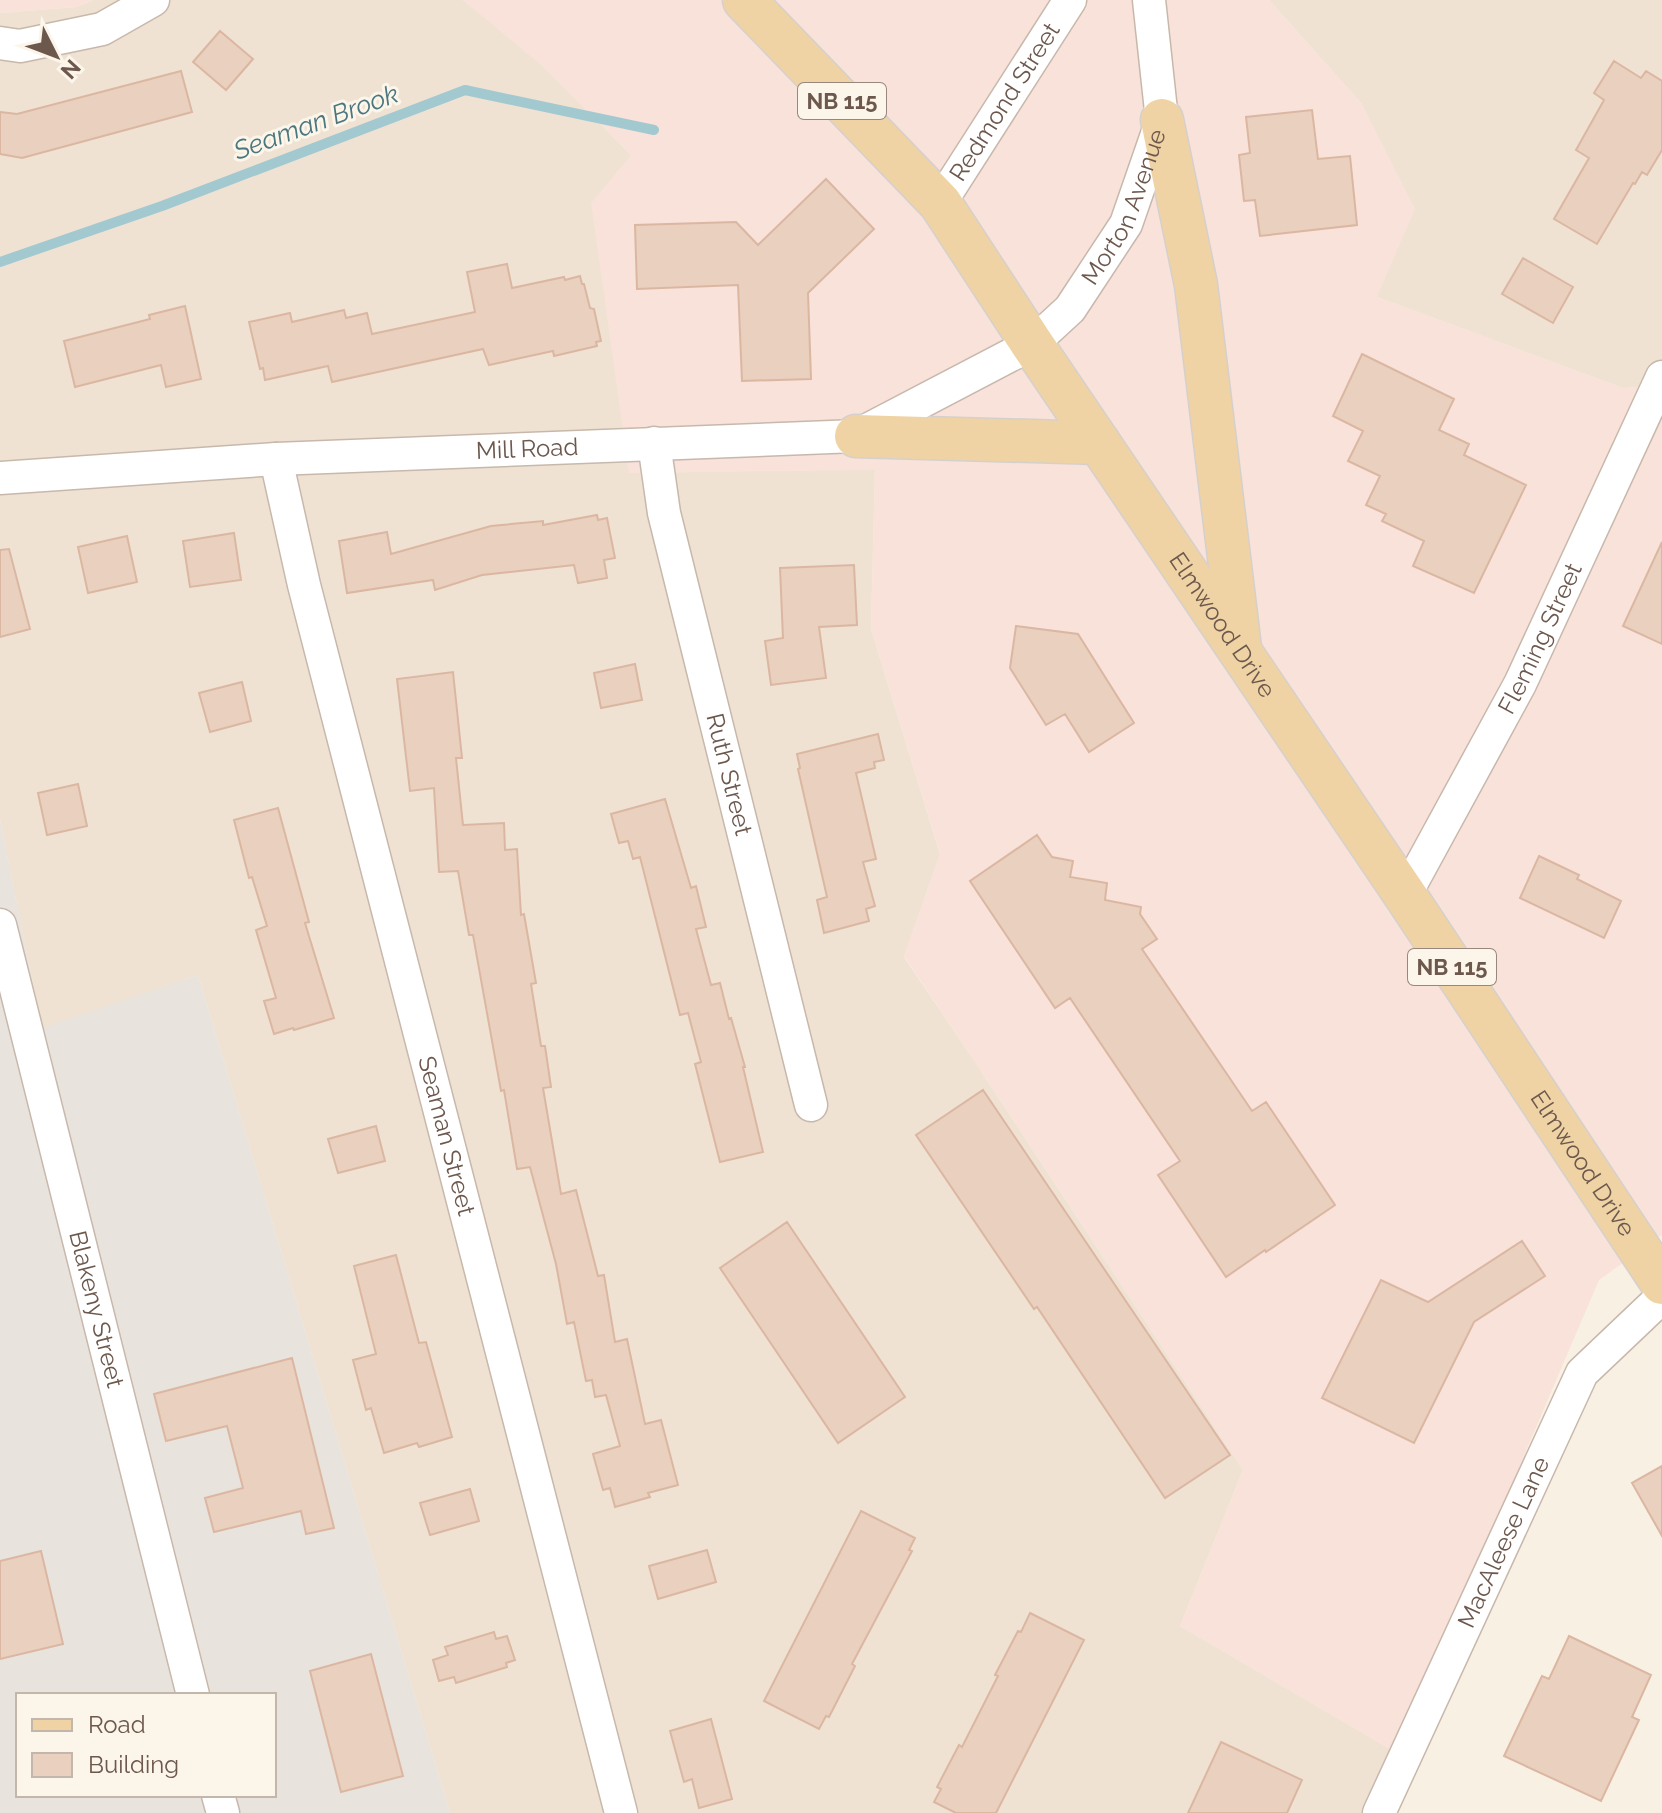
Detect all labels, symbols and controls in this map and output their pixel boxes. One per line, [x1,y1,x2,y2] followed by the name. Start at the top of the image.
[16,16,96,96] north arrow
[943,17,1066,186] street label: Redmond Street
[56,54,86,84] text: N
[229,78,402,166] water label: Seaman Brook
[798,83,886,119] road number: NB 115
[1075,125,1172,290] street label: Morton Avenue
[475,432,579,465] street label: Mill Road
[1163,547,1282,703] street label: Elmwood Drive
[1491,558,1588,719] street label: Fleming Street
[700,710,758,838] street label: Ruth Street
[1408,949,1496,985] road number: NB 115
[412,1053,481,1219] street label: Seaman Street
[1525,1085,1642,1242] street label: Elmwood Drive
[63,1228,130,1390] street label: Blakeny Street
[1451,1452,1555,1632] street label: MacAleese Lane
[16,1693,276,1797] legend
[88,1710,146,1739] text: Road
[88,1750,179,1779] text: Building

